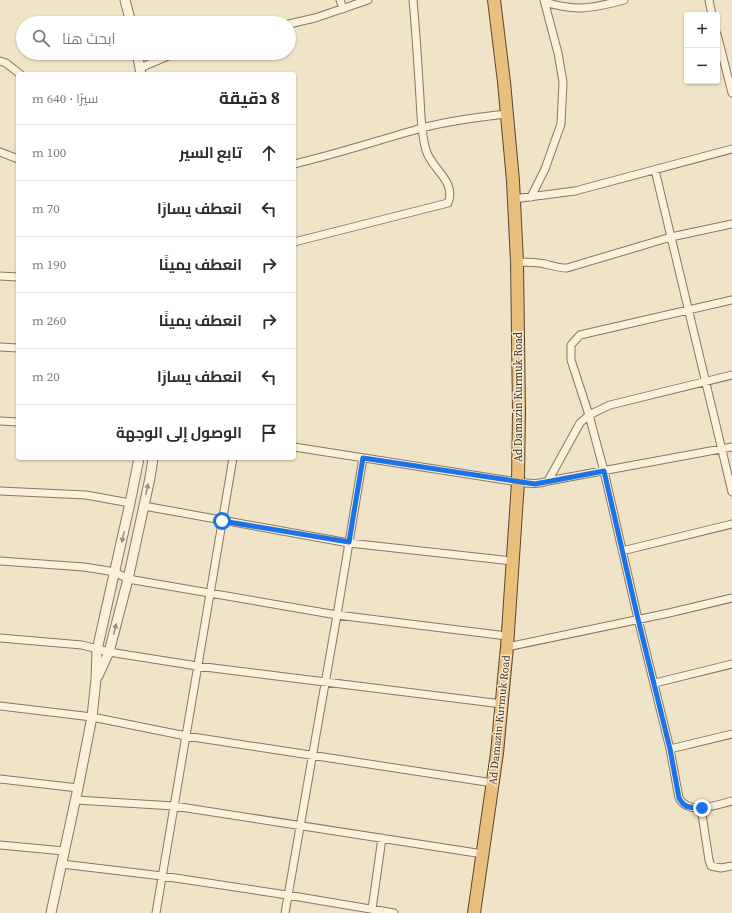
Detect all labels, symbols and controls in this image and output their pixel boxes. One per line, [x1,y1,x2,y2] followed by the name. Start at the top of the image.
[684,12,720,84] map controls
[684,12,720,48] button: +
[16,16,296,60] search box
[30,27,52,49] icon: search
[62,28,116,49] text: ابحث هنا
[684,48,720,84] button: −
[219,86,280,110] text: 8 دقيقة
[32,90,98,107] text: سيرًا · 640 m
[179,142,242,163] text: تابع السير
[258,142,280,164] icon: ahead
[32,144,66,161] text: 100 m
[157,198,242,219] text: انعطف يسارًا
[258,198,280,220] icon: left
[32,200,60,217] text: 70 m
[159,254,242,275] text: انعطف يمينًا
[258,254,280,276] icon: right
[32,256,66,273] text: 190 m
[159,310,242,331] text: انعطف يمينًا
[258,310,280,332] icon: right
[32,312,66,329] text: 260 m
[511,331,526,462] street label: Ad Damazin Kurmuk Road
[157,366,242,387] text: انعطف يسارًا
[258,366,280,388] icon: left
[32,368,60,385] text: 20 m
[116,422,242,443] text: الوصول إلى الوجهة
[258,422,280,444] icon: arrive
[145,483,151,495] one-way arrow
[213,512,231,530] route start
[119,531,125,543] one-way arrow
[112,623,118,636] one-way arrow
[485,654,514,786] street label: Ad Damazin Kurmuk Road
[693,799,711,817] route end

